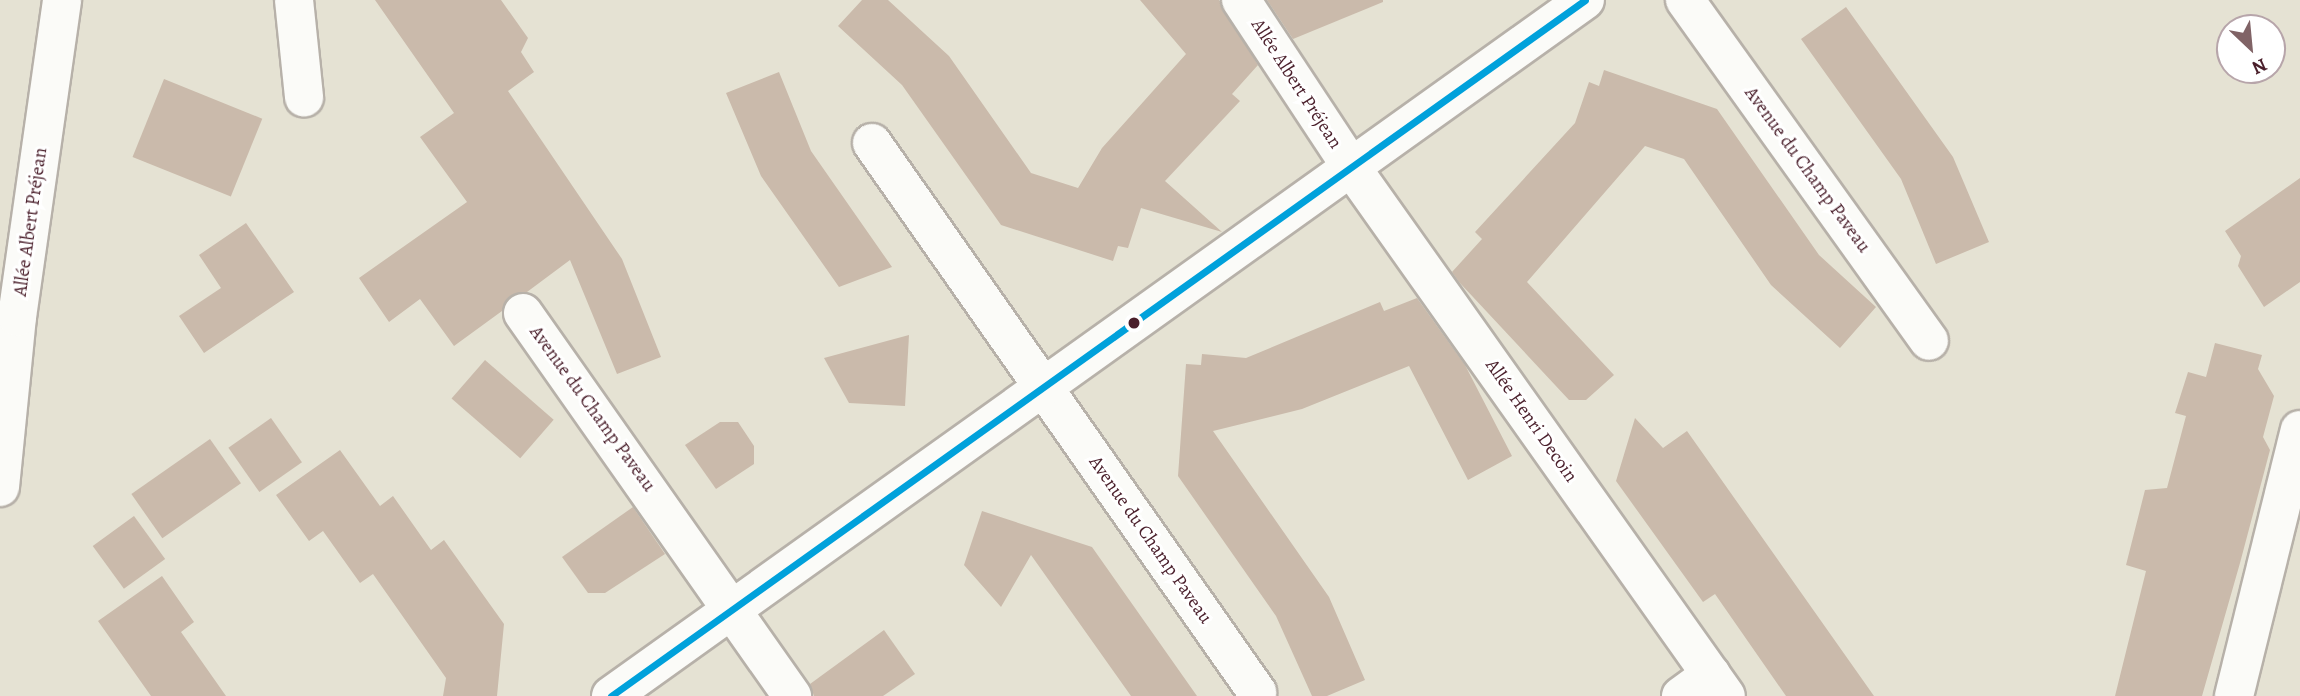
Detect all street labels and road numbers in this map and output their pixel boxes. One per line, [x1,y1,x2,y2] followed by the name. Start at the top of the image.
[1246,15,1346,153] street label: Allée Albert Préjean
[1739,83,1875,257] street label: Avenue du Champ Paveau
[9,146,53,298] street label: Allée Albert Préjean
[524,322,660,496] street label: Avenue du Champ Paveau
[1480,355,1582,487] street label: Allée Henri Decoin
[1083,452,1217,628] street label: Avenue du Champ Paveau

